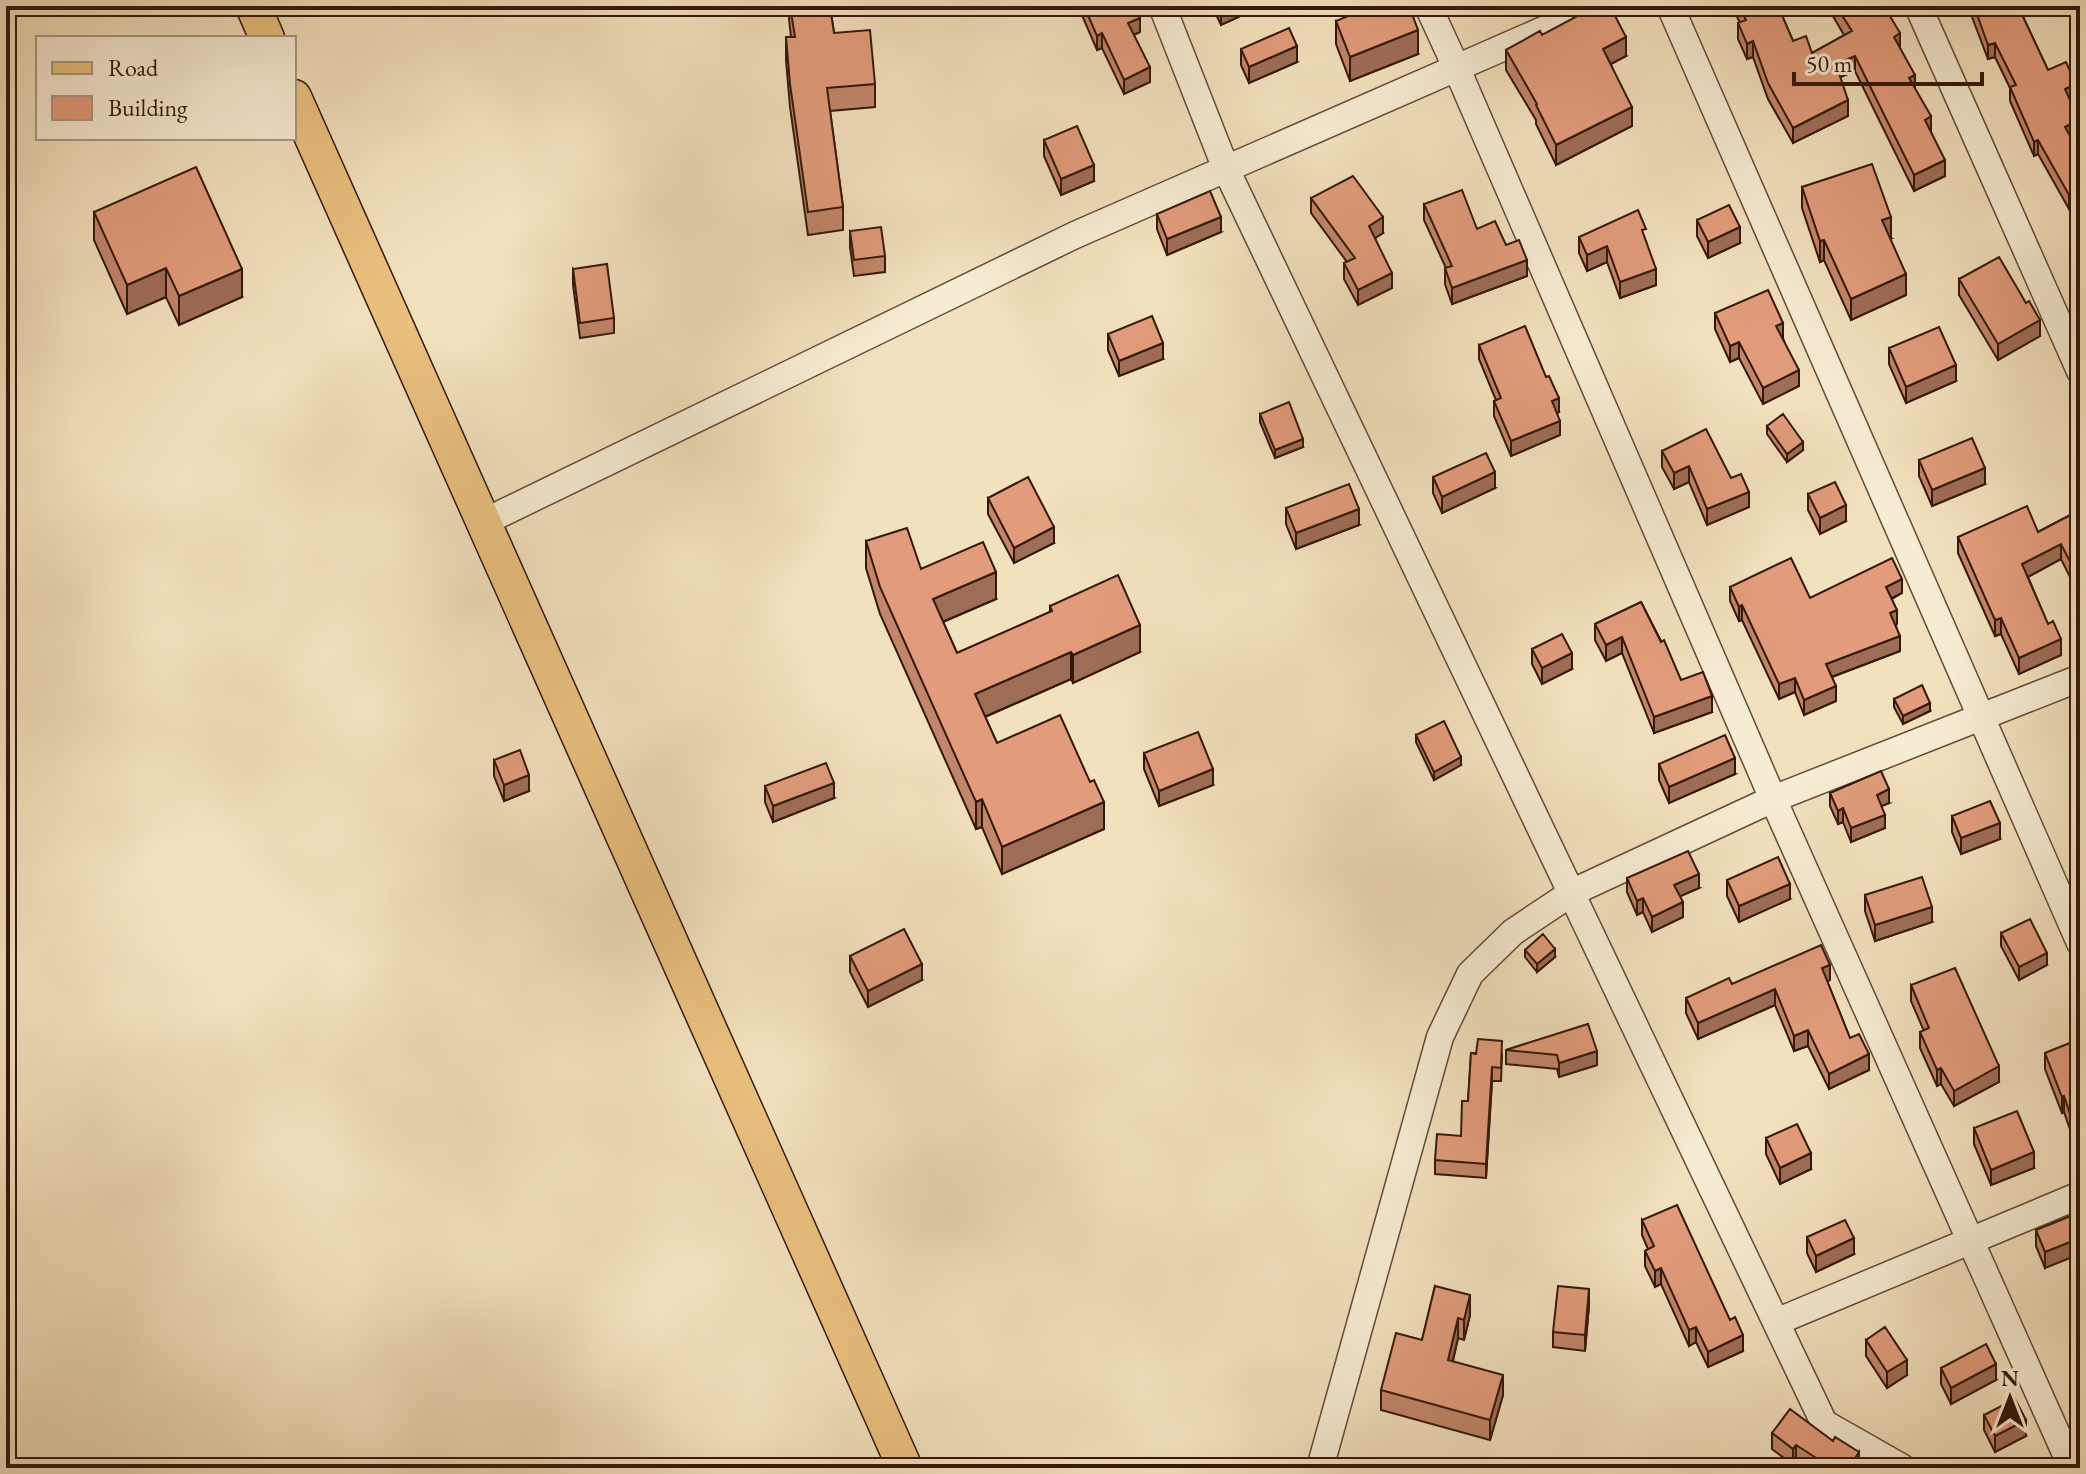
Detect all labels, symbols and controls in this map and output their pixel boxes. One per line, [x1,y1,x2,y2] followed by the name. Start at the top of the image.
[36,36,296,140] legend
[1794,36,1982,86] scale bar
[1806,48,1853,79] text: 50 m
[108,52,159,83] text: Road
[108,92,188,123] text: Building
[1970,1358,2050,1438] north arrow
[2001,1364,2019,1393] text: N

